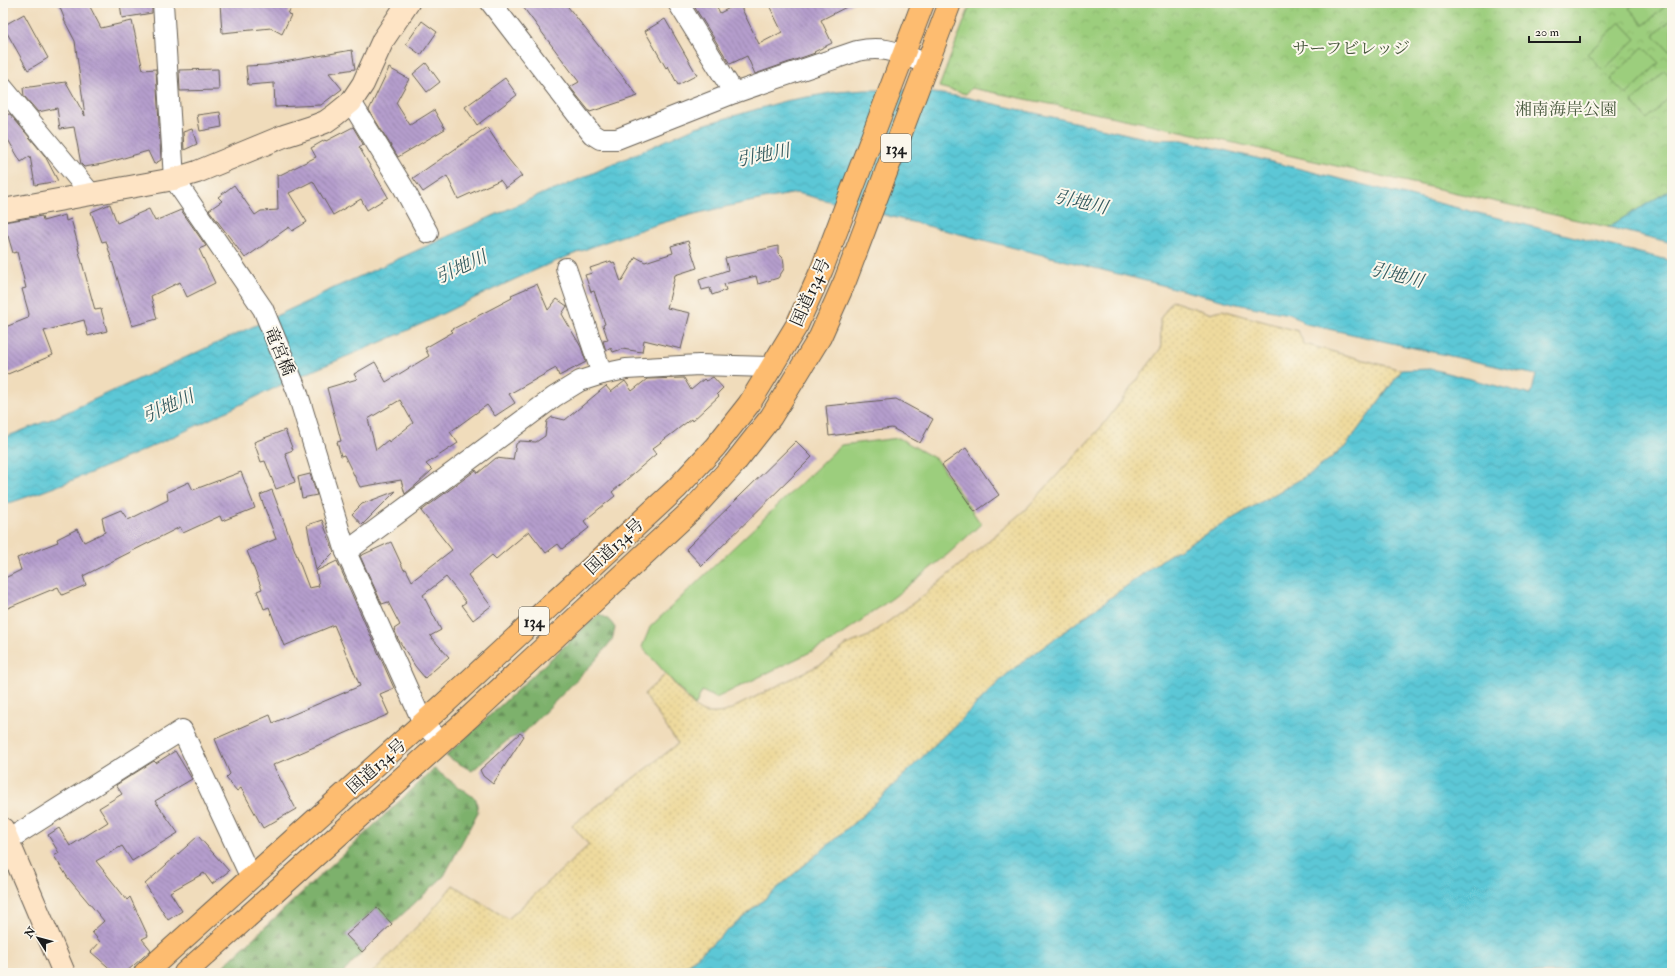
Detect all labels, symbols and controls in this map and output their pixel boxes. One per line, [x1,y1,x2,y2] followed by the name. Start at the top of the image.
[1529,18,1580,44] scale bar
[1535,25,1560,40] text: 20 m
[1292,38,1410,59] park label: サーフビレッジ
[1515,99,1617,120] park label: 湘南海岸公園
[881,134,911,162] road number: 134
[734,139,794,172] water label: 引地川
[1052,185,1112,220] water label: 引地川
[432,245,492,289] water label: 引地川
[786,255,835,330] street label: 国道134号
[1368,258,1428,294] water label: 引地川
[260,324,299,379] street label: 竜宮橋
[139,384,199,428] water label: 引地川
[581,514,648,579] street label: 国道134号
[519,607,549,635] road number: 134
[342,734,410,799] street label: 国道134号
[18,918,58,958] north arrow
[22,924,39,941] text: N

